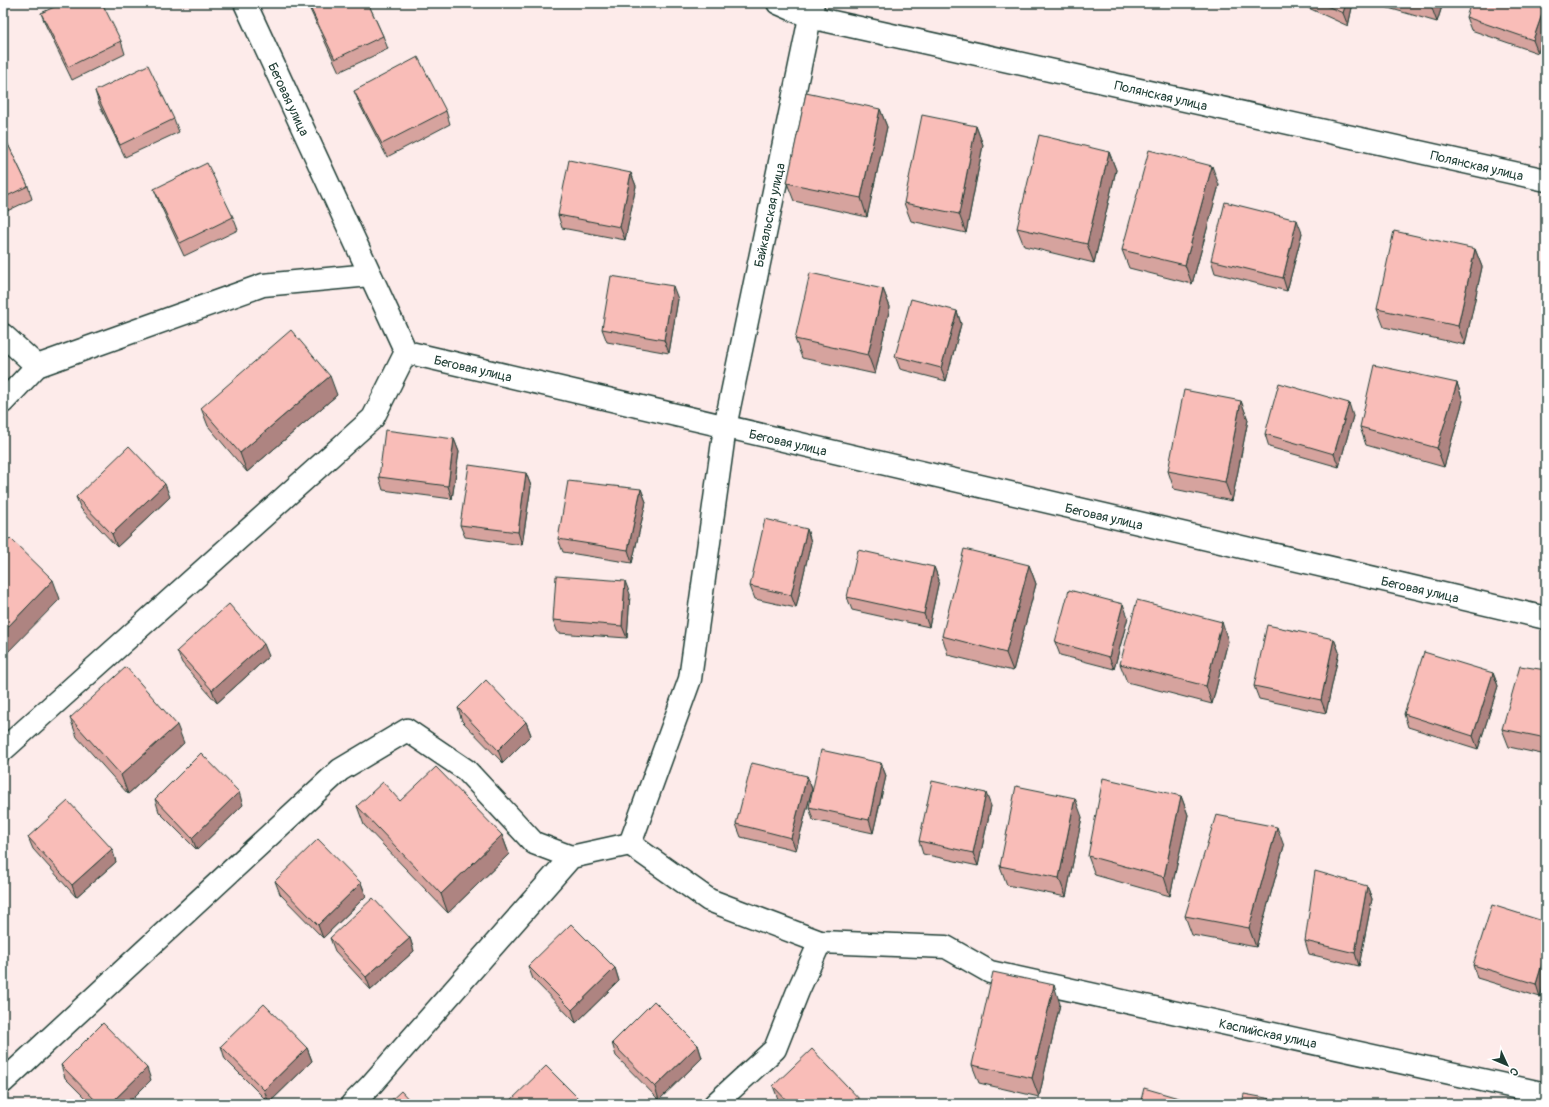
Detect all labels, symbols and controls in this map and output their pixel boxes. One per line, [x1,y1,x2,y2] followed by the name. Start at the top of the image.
[264,60,312,139] street label: Беговая улица
[1113,78,1209,114] street label: Полянская улица
[1429,148,1525,184] street label: Полянская улица
[751,162,789,269] street label: Байкальская улица
[432,352,513,386] street label: Беговая улица
[747,426,828,460] street label: Беговая улица
[1063,500,1144,534] street label: Беговая улица
[1379,573,1460,607] street label: Беговая улица
[1217,1016,1318,1052] street label: Каспийская улица
[1487,1045,1527,1085] north arrow
[1507,1065,1521,1079] text: С

